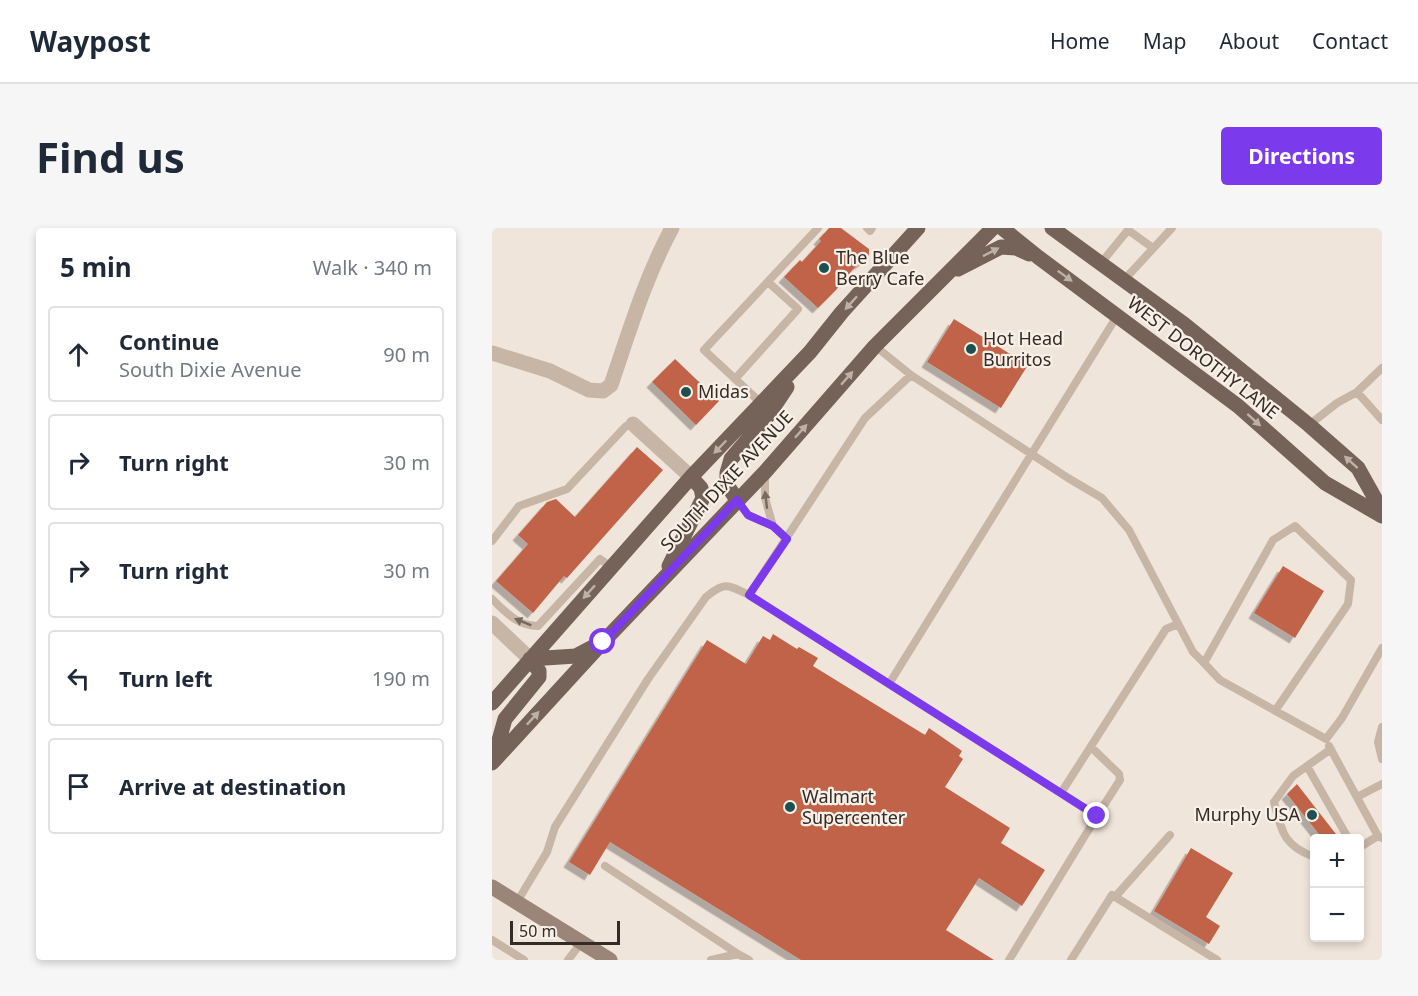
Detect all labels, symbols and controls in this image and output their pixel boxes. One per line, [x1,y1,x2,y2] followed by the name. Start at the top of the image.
[30,22,151,60] text: Waypost
[1050,27,1110,55] text: Home
[1143,27,1186,55] text: Map
[1219,27,1279,55] text: About
[1312,27,1388,55] text: Contact
[1221,127,1382,185] button: Directions
[36,128,185,185] text: Find us
[836,245,924,290] place label: The Blue Berry Cafe
[983,247,1000,257] one-way arrow
[60,249,132,285] text: 5 min
[313,254,432,281] text: Walk · 340 m
[817,261,831,275] marker: The Blue Berry Cafe
[1057,270,1073,282] one-way arrow
[1123,290,1284,424] street label: WEST DOROTHY LANE
[845,295,858,310] one-way arrow
[119,326,219,356] text: Continue
[983,326,1063,371] place label: Hot Head Burritos
[62,338,95,371] icon: ahead
[383,341,430,368] text: 90 m
[964,342,978,356] marker: Hot Head Burritos
[119,356,301,383] text: South Dixie Avenue
[840,371,853,386] one-way arrow
[698,379,749,403] place label: Midas
[679,385,693,399] marker: Midas
[655,405,798,556] street label: SOUTH DIXIE AVENUE
[1246,413,1261,427] one-way arrow
[794,424,807,439] one-way arrow
[714,439,727,454] one-way arrow
[62,446,95,479] icon: right
[119,447,229,477] text: Turn right
[383,449,430,476] text: 30 m
[1344,455,1359,469] one-way arrow
[762,490,771,509] one-way arrow
[62,554,95,587] icon: right
[119,555,229,585] text: Turn right
[383,557,430,584] text: 30 m
[583,584,596,599] one-way arrow
[514,617,532,627] one-way arrow
[589,628,615,654] route start
[62,662,95,695] icon: left
[119,663,213,693] text: Turn left
[372,665,430,692] text: 190 m
[526,711,540,726] one-way arrow
[62,770,95,803] icon: arrive
[119,771,346,801] text: Arrive at destination
[802,784,906,829] place label: Walmart Supercenter
[783,800,797,814] marker: Walmart Supercenter
[1083,802,1109,828] route end
[1195,802,1300,826] place label: Murphy USA
[1305,808,1319,822] marker: Murphy USA
[1310,834,1364,942] map controls
[1310,834,1364,888] button: +
[1310,888,1364,942] button: −
[510,918,620,946] scale bar
[519,920,556,942] text: 50 m

